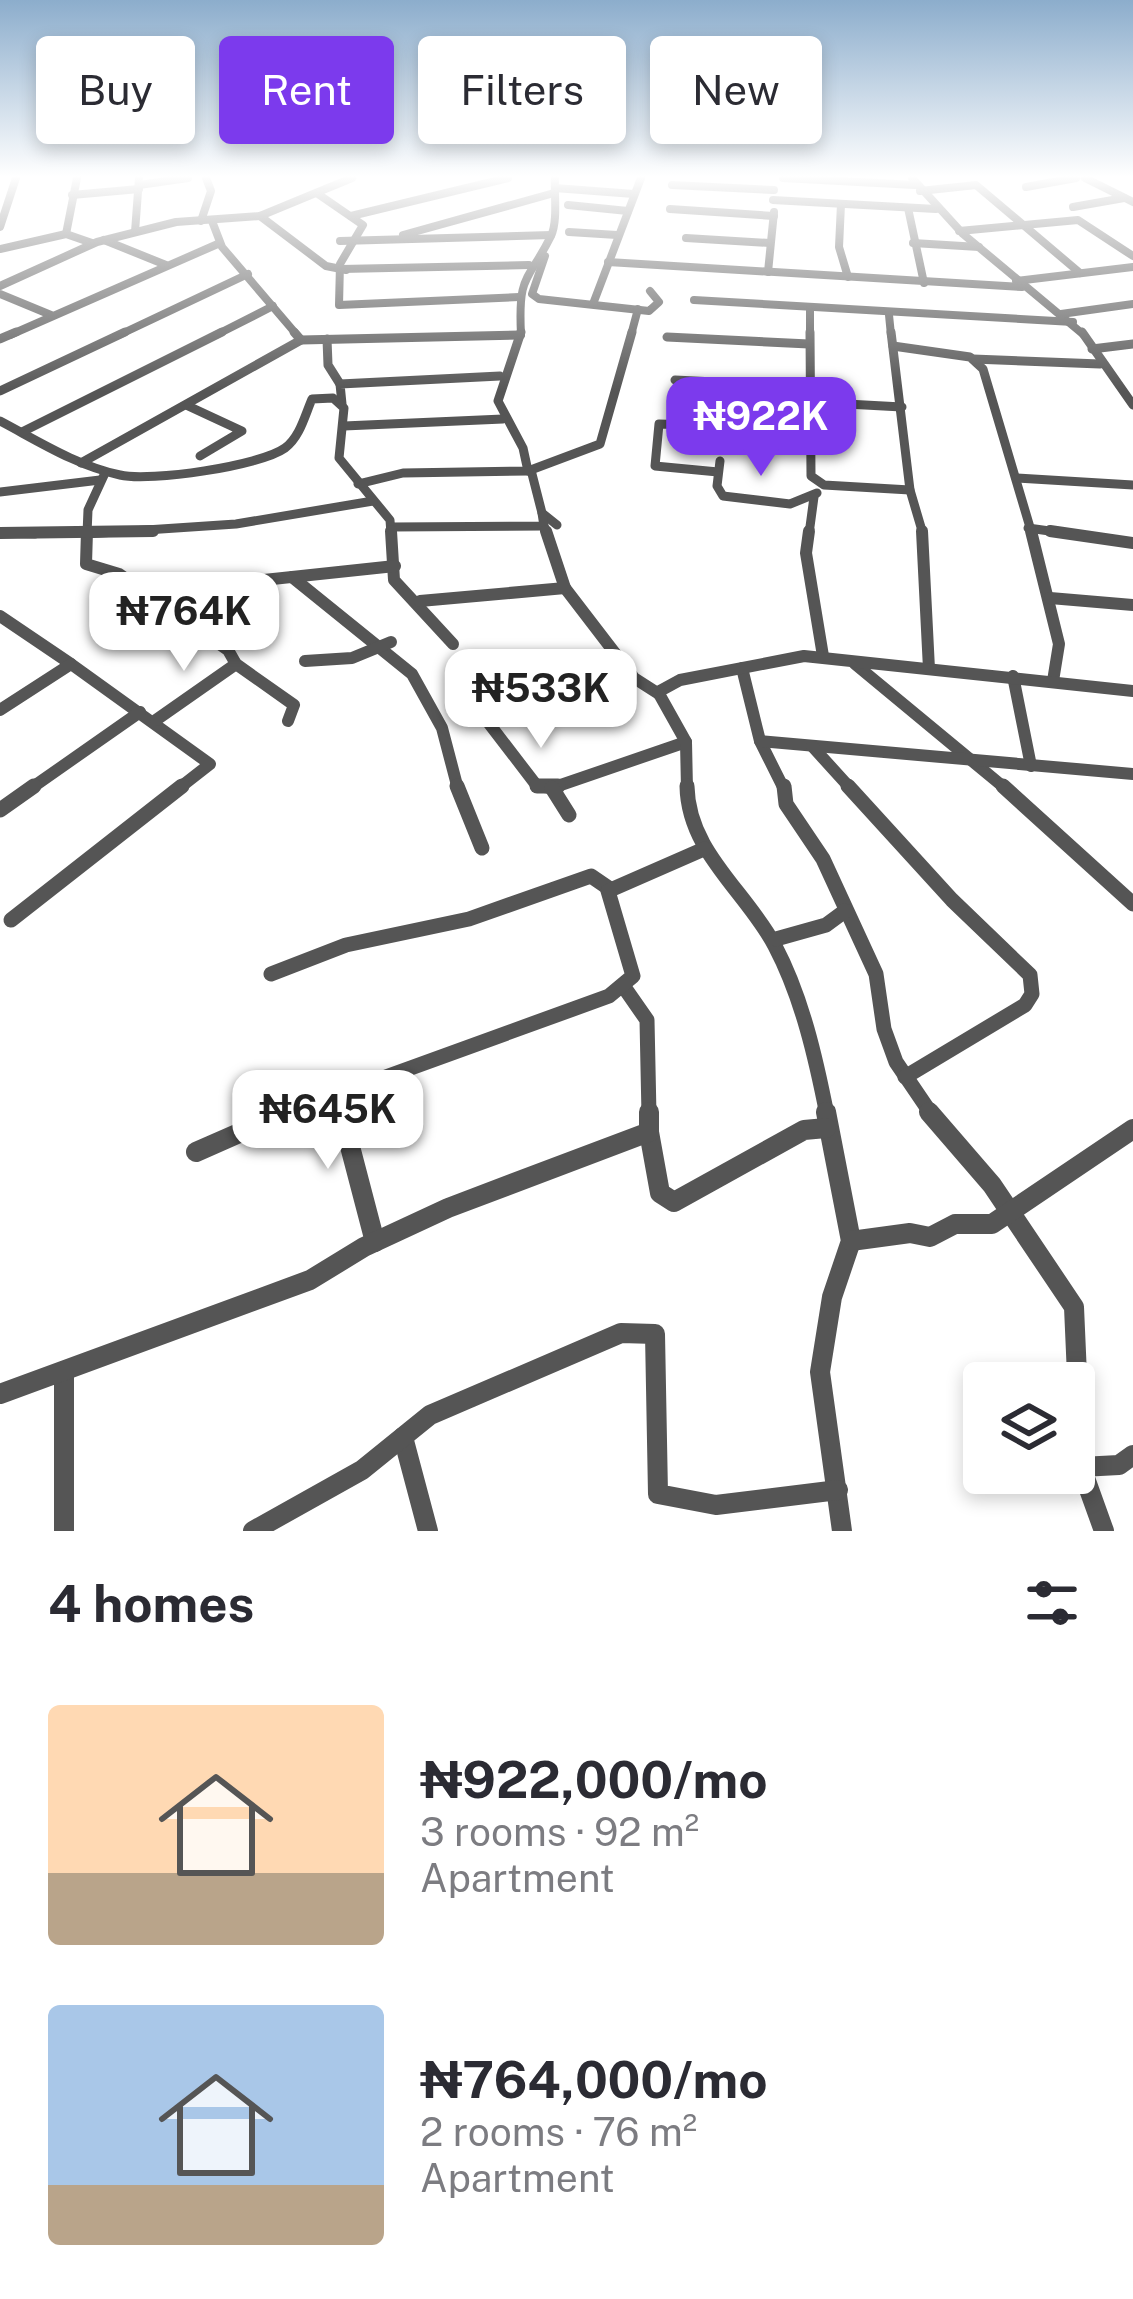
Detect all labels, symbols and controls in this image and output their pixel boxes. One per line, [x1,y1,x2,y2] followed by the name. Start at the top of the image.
[36,36,195,144] chip: Buy
[219,36,394,144] chip: Rent
[418,36,626,144] chip: Filters
[650,36,822,144] chip: New
[677,377,845,479] pin: ₦922K
[693,393,829,439] text: ₦922K
[100,572,268,674] pin: ₦764K
[116,588,252,634] text: ₦764K
[457,649,625,751] pin: ₦533K
[472,665,610,711] text: ₦533K
[244,1070,412,1172] pin: ₦645K
[259,1086,397,1132] text: ₦645K
[963,1362,1095,1494] map controls
[963,1362,1095,1494] button: layers
[1019,1570,1085,1636] icon: filters
[48,1574,254,1633] text: 4 homes
[420,1750,768,1809] text: ₦922,000/mo
[144,1753,288,1897] icon: home
[420,1809,699,1855] text: 3 rooms · 92 m²
[420,1855,615,1901] text: Apartment
[420,2050,768,2109] text: ₦764,000/mo
[144,2053,288,2197] icon: home
[420,2109,697,2155] text: 2 rooms · 76 m²
[420,2155,615,2201] text: Apartment

